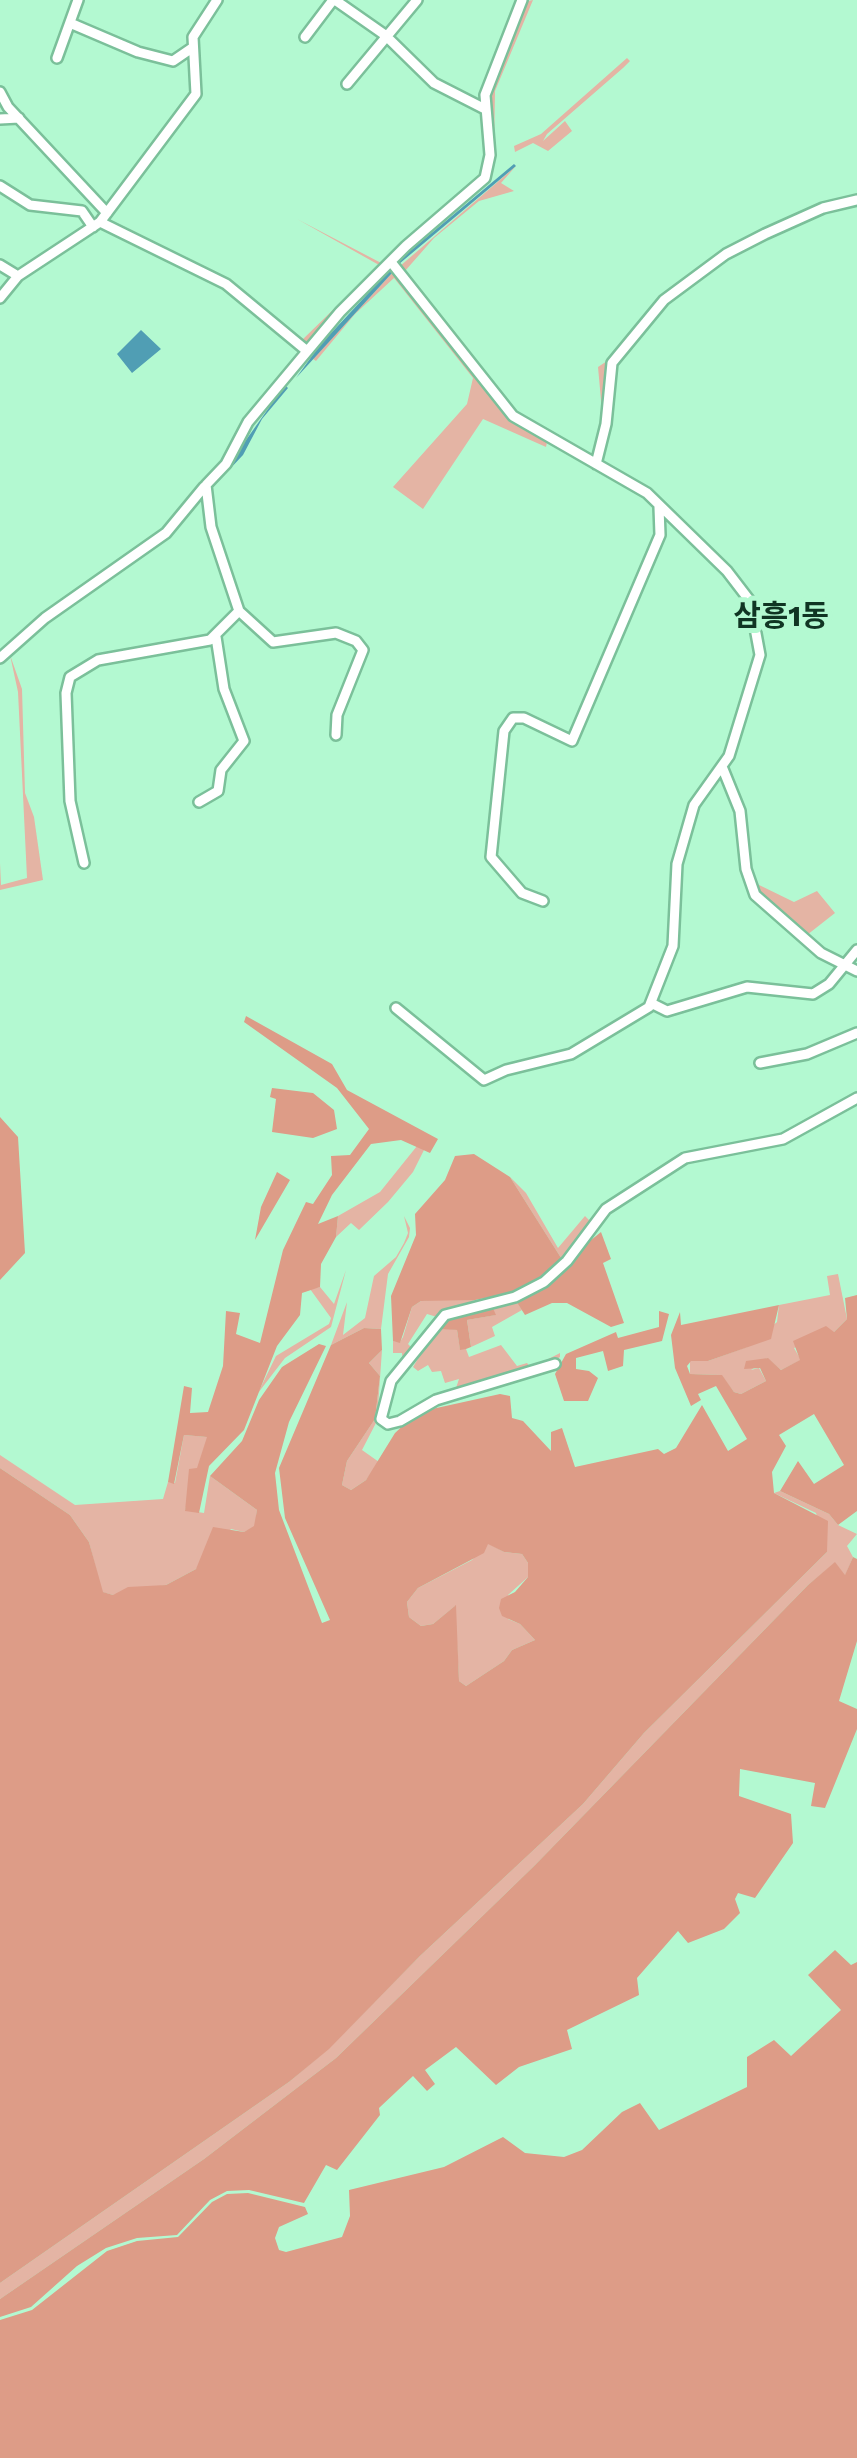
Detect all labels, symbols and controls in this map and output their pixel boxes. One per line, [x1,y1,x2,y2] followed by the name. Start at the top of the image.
[733,599,829,635] district label: 삼흥1동

